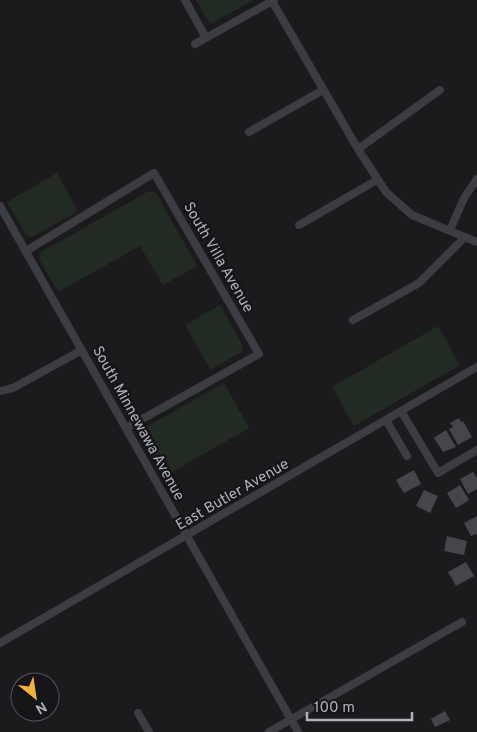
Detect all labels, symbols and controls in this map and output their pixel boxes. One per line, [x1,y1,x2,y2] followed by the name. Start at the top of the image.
[178,199,257,316] street label: South Villa Avenue
[87,343,188,504] street label: South Minnewawa Avenue
[173,455,293,535] street label: East Butler Avenue
[10,672,60,722] north arrow
[307,690,412,722] scale bar
[32,697,49,717] text: N
[314,699,355,718] text: 100 m

